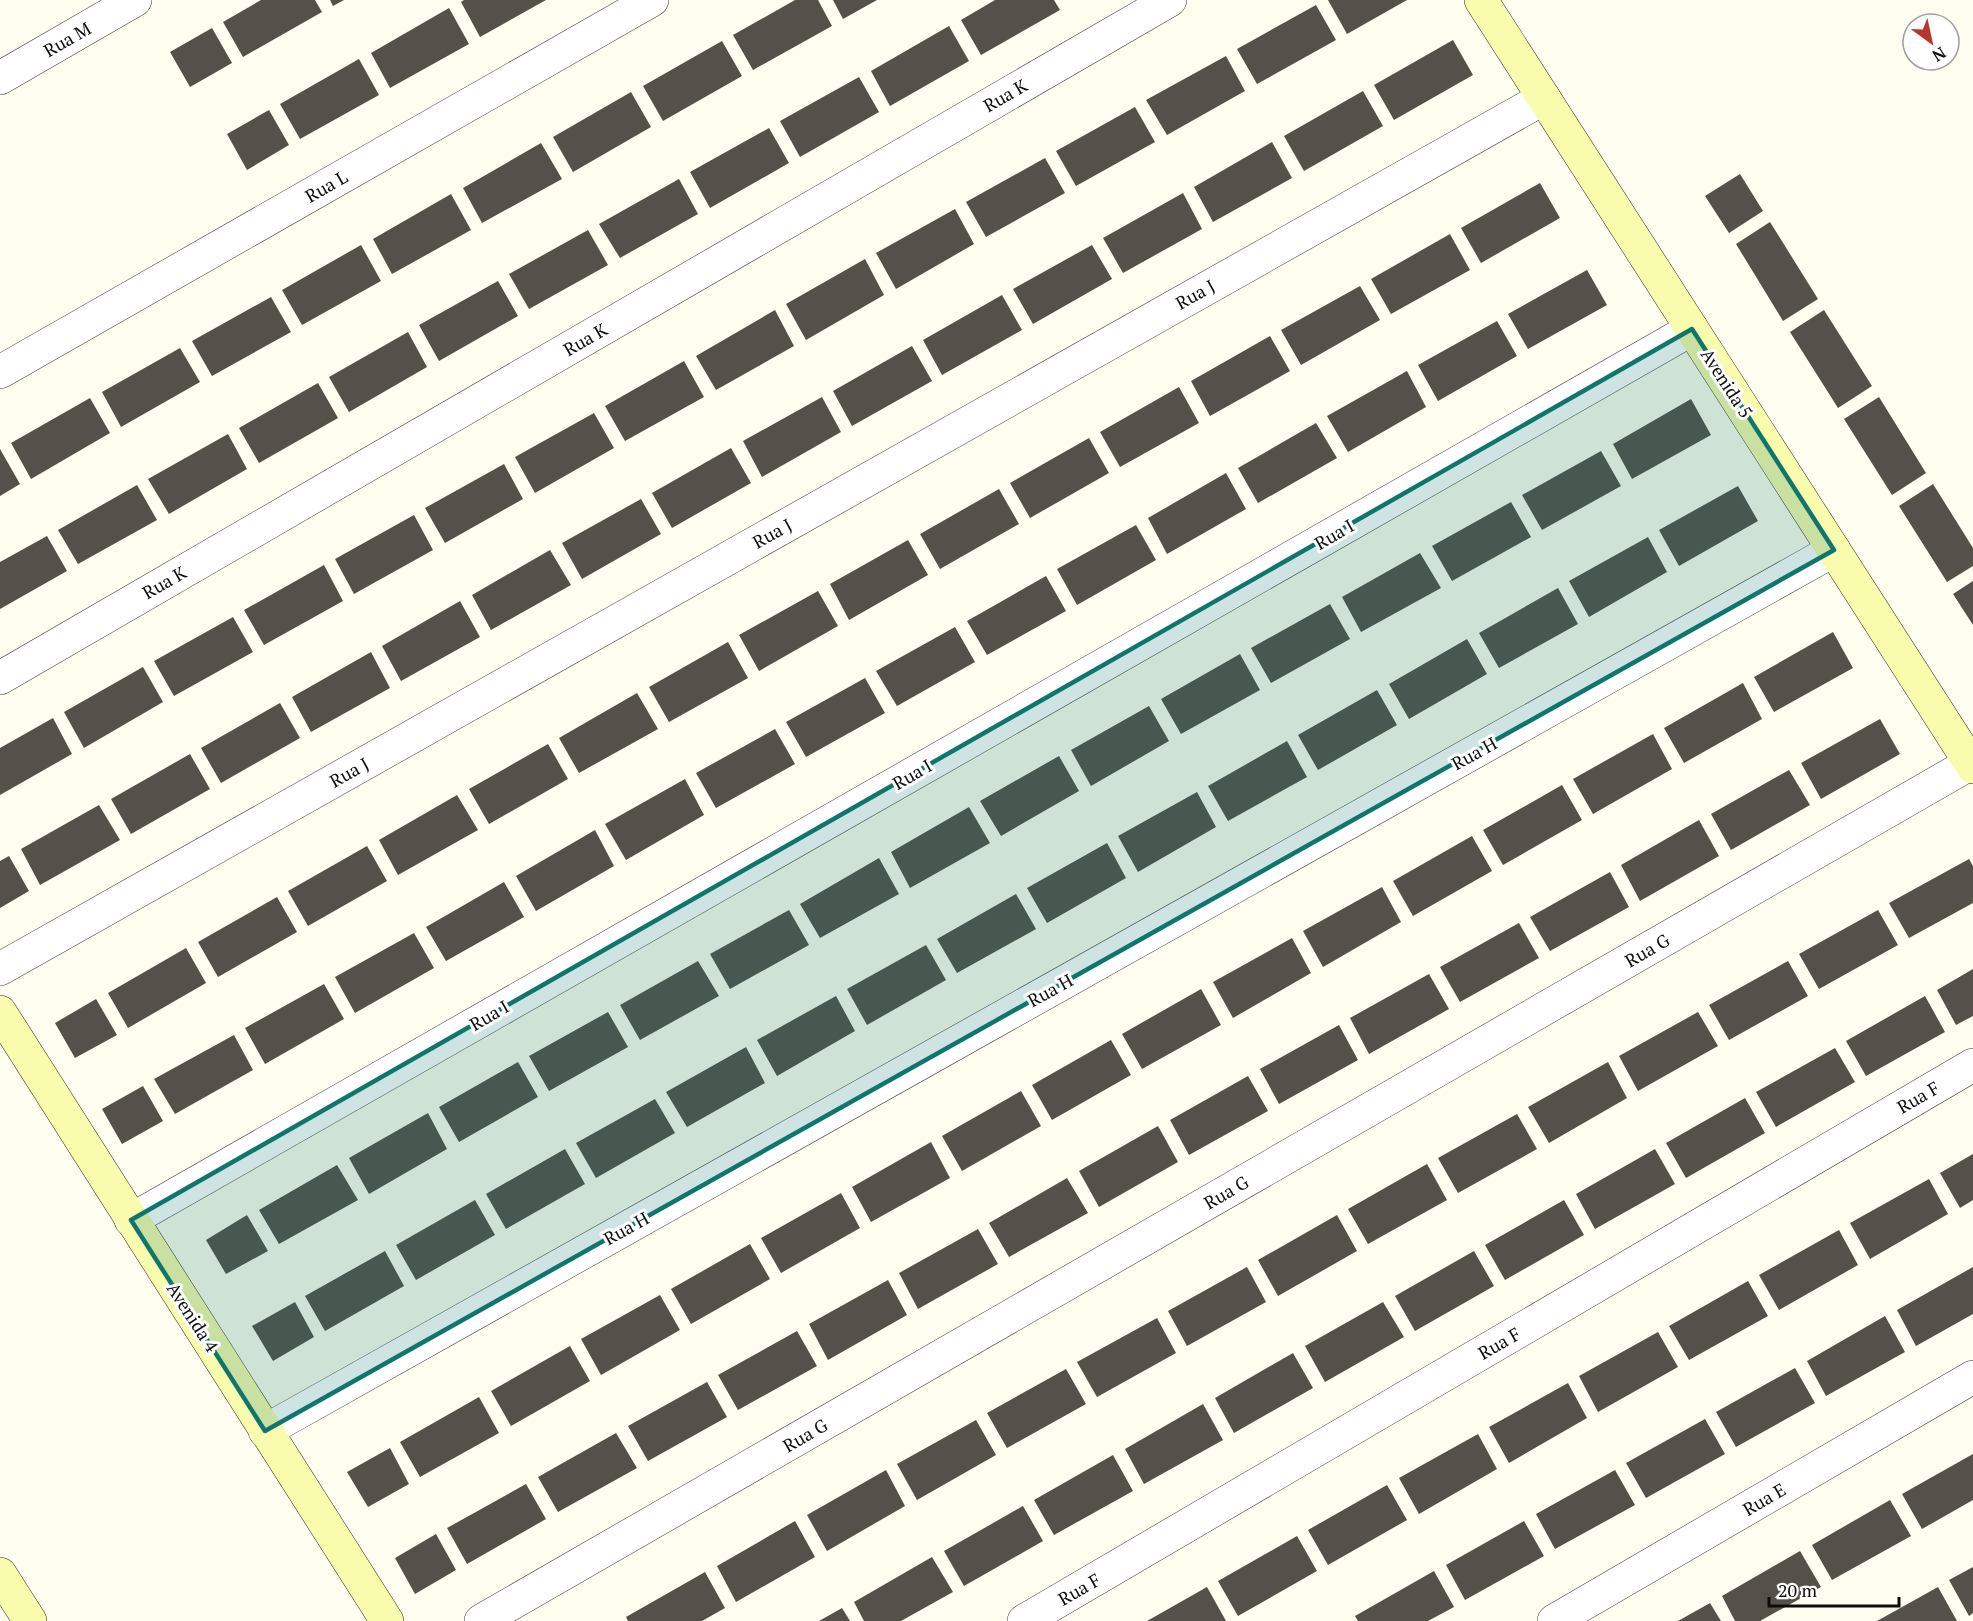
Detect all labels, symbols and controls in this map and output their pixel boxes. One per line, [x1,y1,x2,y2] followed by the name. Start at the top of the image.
[1901,12,1961,72] north arrow
[39,16,95,62] street label: Rua M
[1928,42,1950,67] text: N
[979,73,1032,117] street label: Rua K
[300,164,352,208] street label: Rua L
[1171,273,1219,315] street label: Rua J
[559,317,612,361] street label: Rua K
[1696,344,1758,422] street label: Avenida 5
[748,512,796,554] street label: Rua J
[1310,513,1358,555] street label: Rua I
[138,560,191,604] street label: Rua K
[1447,731,1501,775] street label: Rua H
[325,751,373,793] street label: Rua J
[888,753,936,795] street label: Rua I
[1620,927,1674,972] street label: Rua G
[1023,968,1077,1012] street label: Rua H
[465,994,513,1036] street label: Rua I
[1892,1075,1944,1119] street label: Rua F
[1199,1169,1253,1214] street label: Rua G
[599,1206,653,1250] street label: Rua H
[162,1278,225,1357] street label: Avenida 4
[1473,1321,1525,1365] street label: Rua F
[778,1412,832,1457] street label: Rua G
[1738,1477,1790,1521] street label: Rua E
[1053,1567,1105,1611] street label: Rua F
[1769,1570,1900,1608] scale bar
[1778,1578,1818,1602] text: 20 m

